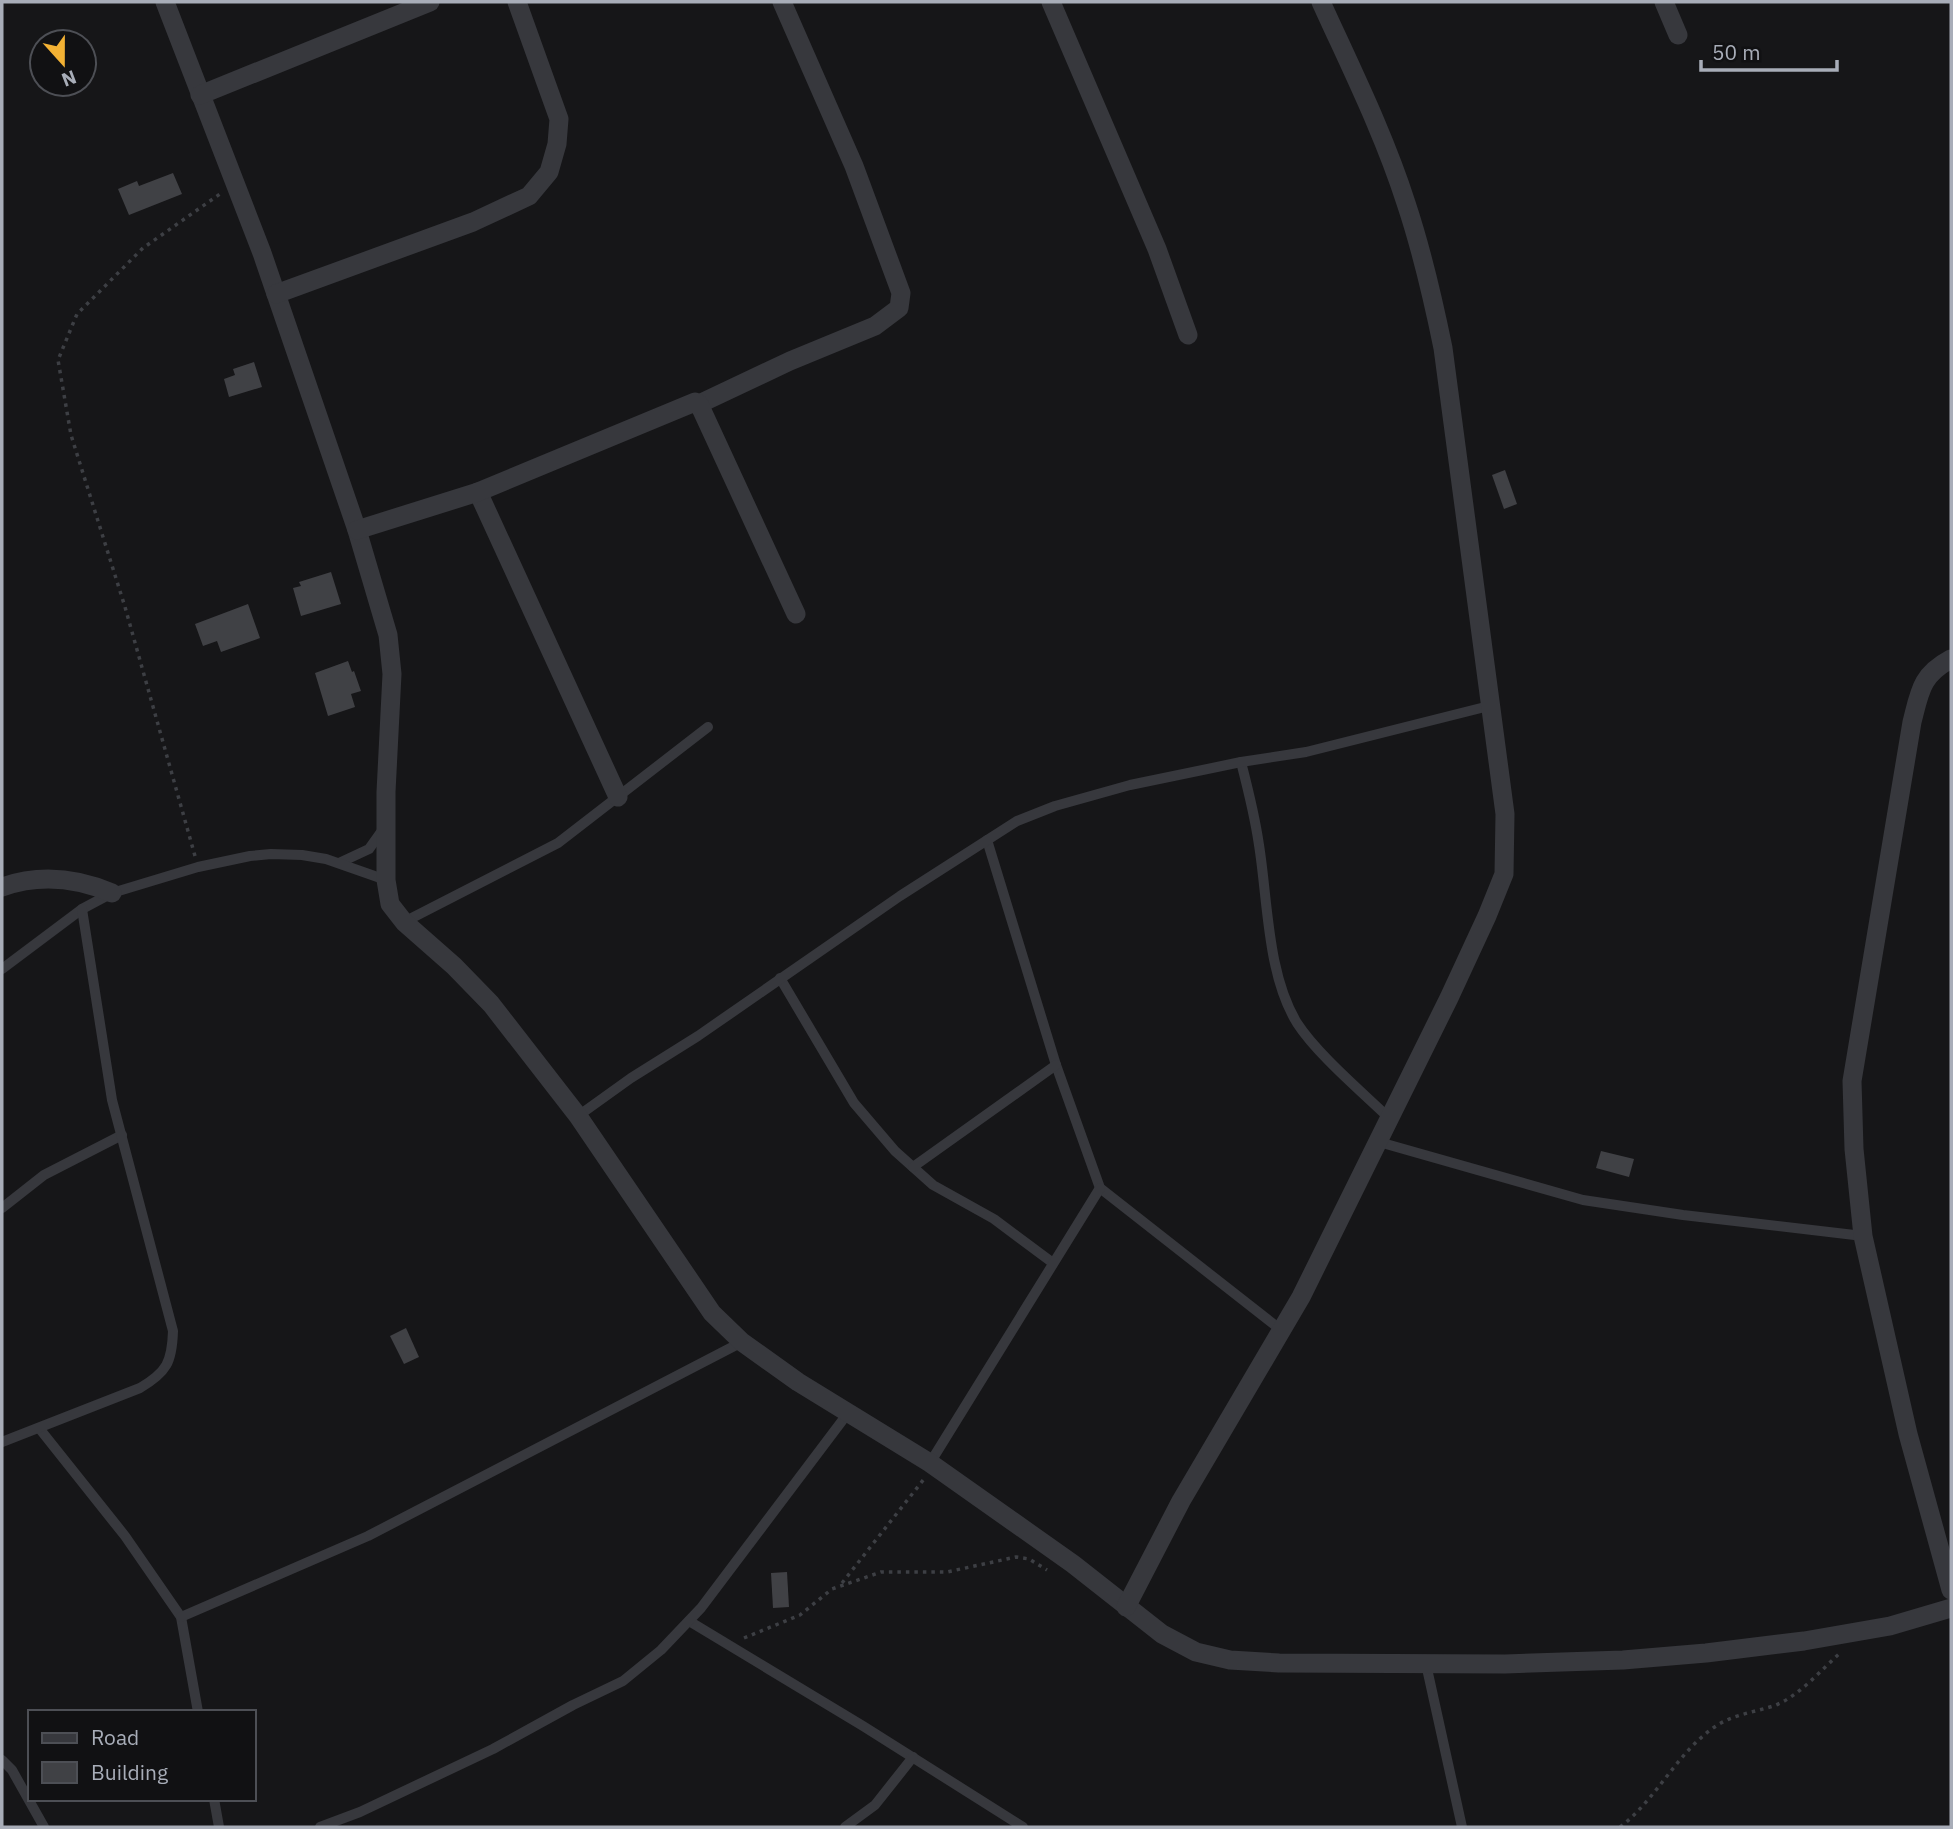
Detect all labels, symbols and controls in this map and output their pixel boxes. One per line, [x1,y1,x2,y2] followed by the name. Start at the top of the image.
[28,28,98,98] north arrow
[1701,28,1838,72] scale bar
[1712,38,1761,66] text: 50 m
[58,65,80,93] text: N
[28,1710,256,1801] legend
[91,1723,139,1751] text: Road
[91,1758,168,1786] text: Building

